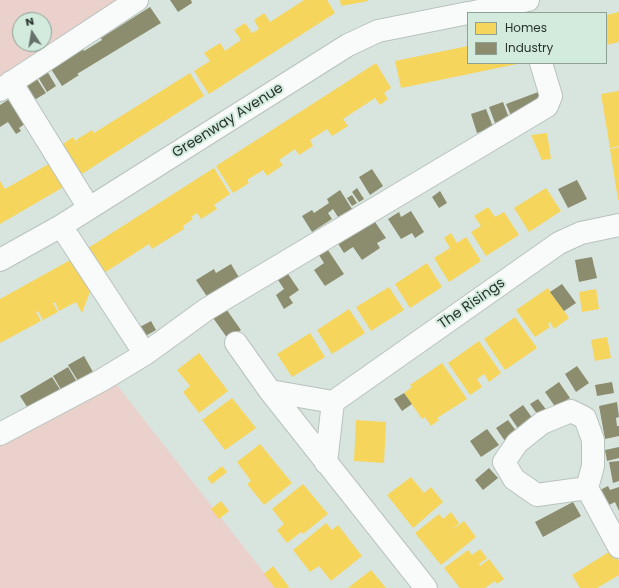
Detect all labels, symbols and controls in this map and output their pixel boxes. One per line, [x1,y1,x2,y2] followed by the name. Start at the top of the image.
[12,12,52,52] north arrow
[467,12,607,64] legend
[24,13,35,30] text: N
[505,19,547,36] text: Homes
[505,39,553,56] text: Industry
[169,80,287,162] street label: Greenway Avenue
[435,275,509,333] street label: The Risings

